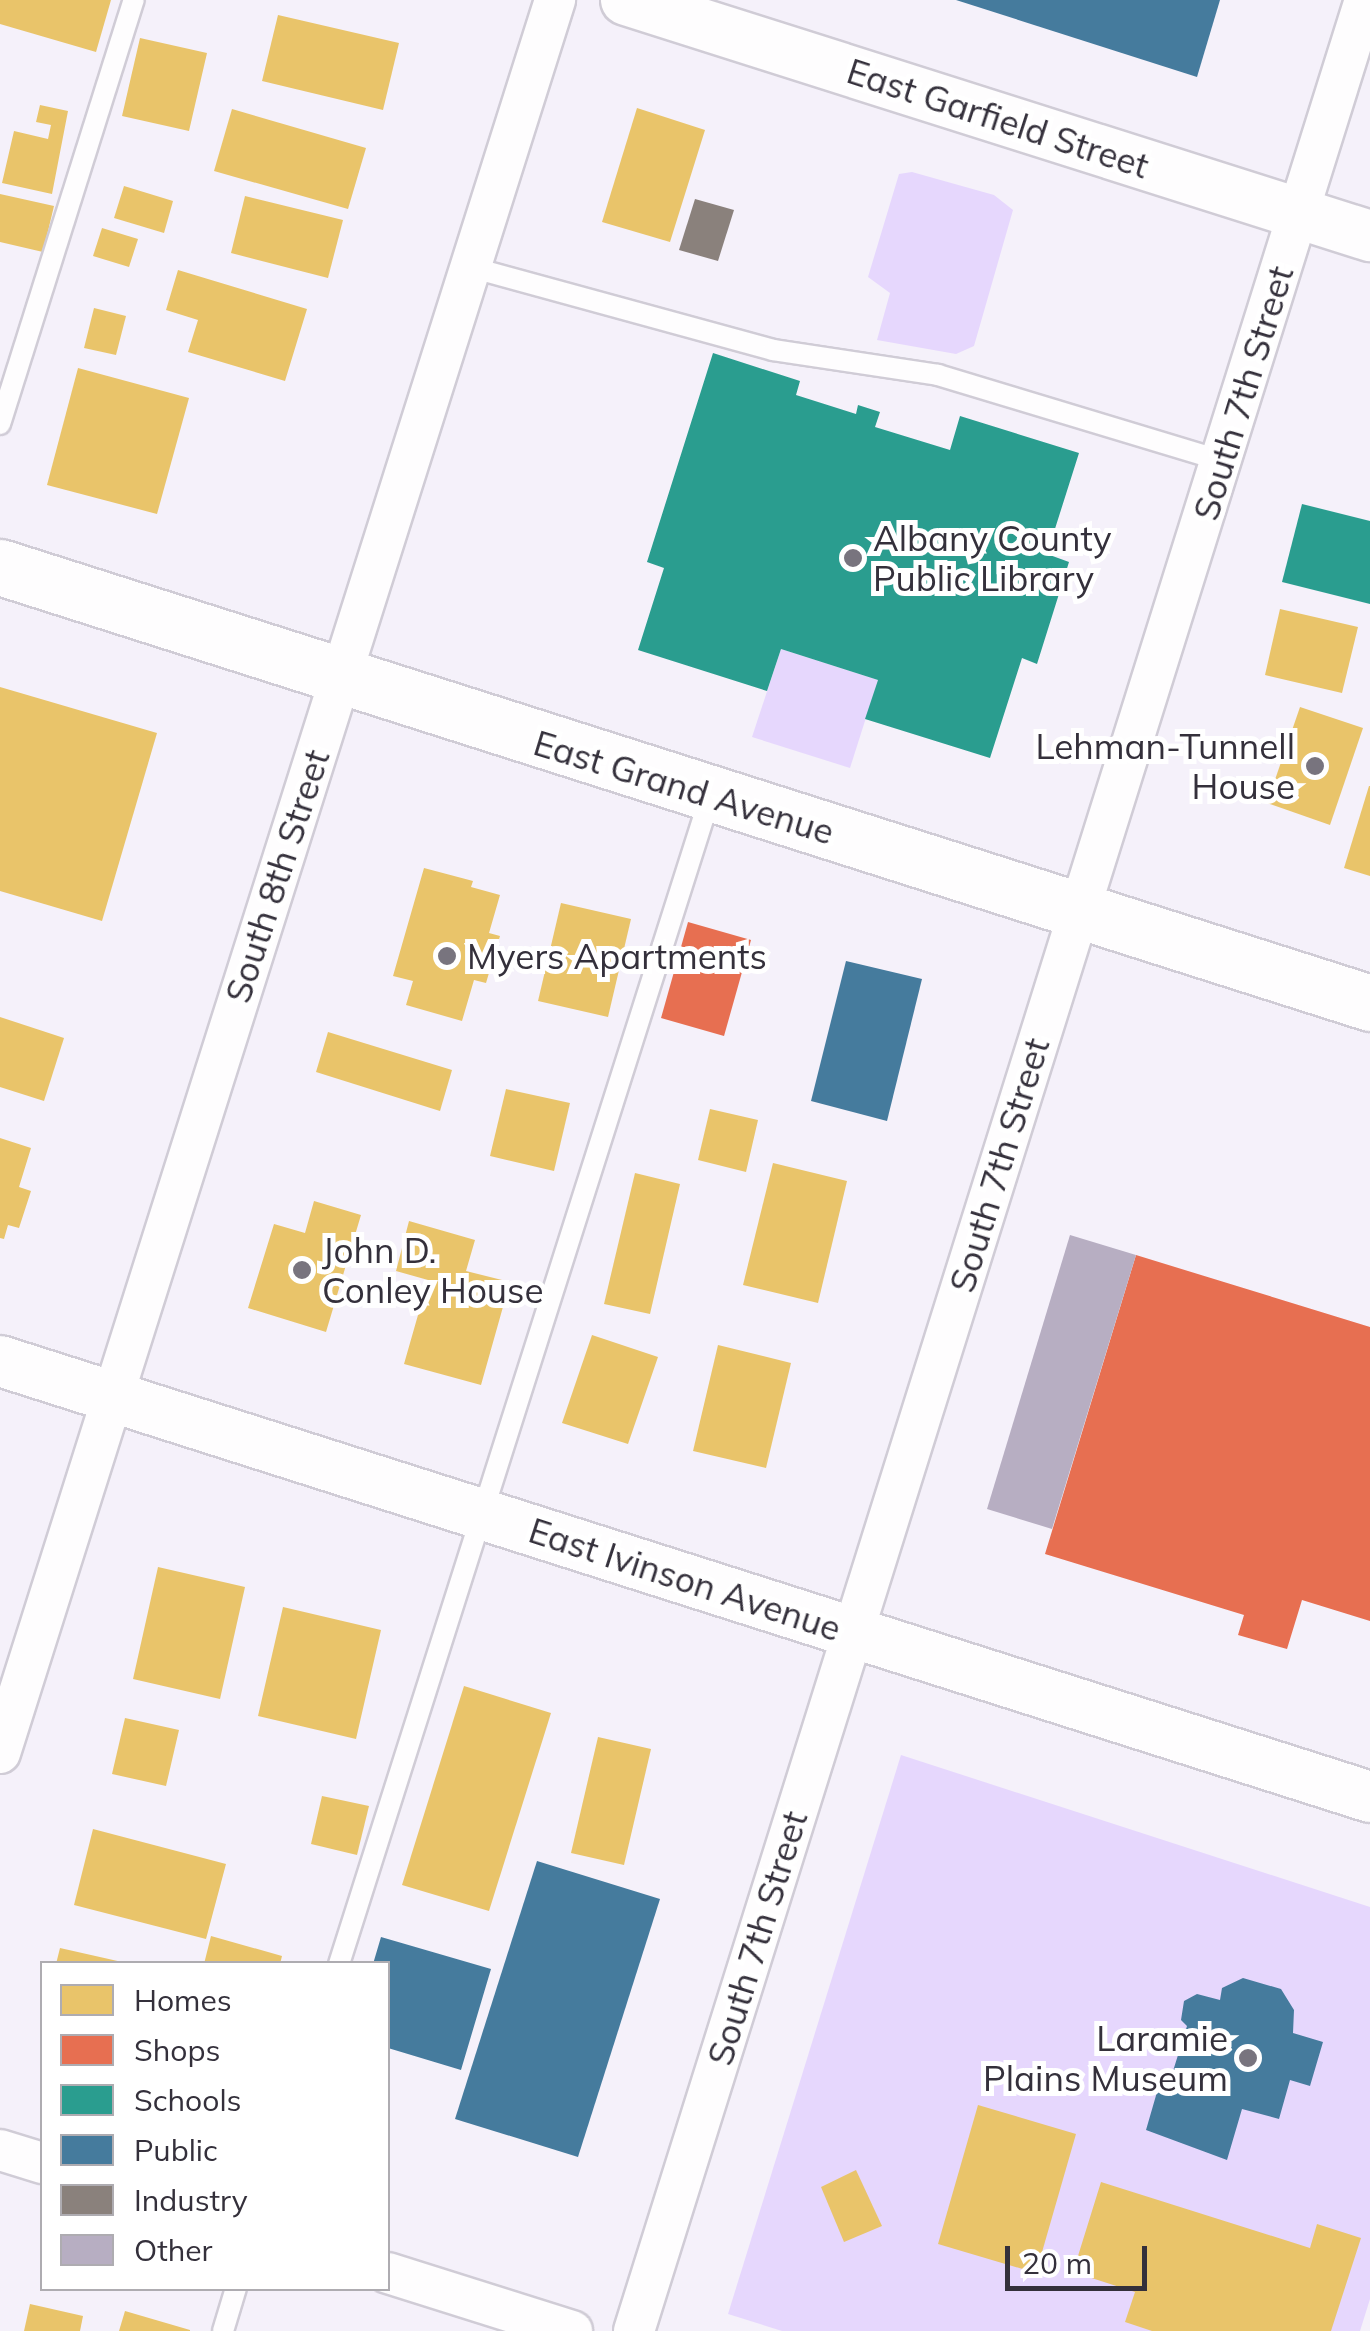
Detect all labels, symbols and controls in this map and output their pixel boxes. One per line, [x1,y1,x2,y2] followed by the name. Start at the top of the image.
[842,49,1154,187] street label: East Garfield Street
[1184,261,1302,525] street label: South 7th Street
[873,517,1112,599] place label: Albany County Public Library
[842,547,864,569] marker: Albany County Public Library
[529,721,839,853] street label: East Grand Avenue
[1035,725,1295,807] place label: Lehman-Tunnell House
[216,744,338,1008] street label: South 8th Street
[1304,755,1326,777] marker: Lehman-Tunnell House
[467,935,767,977] place label: Myers Apartments
[436,945,458,967] marker: Myers Apartments
[940,1033,1058,1297] street label: South 7th Street
[322,1229,543,1311] place label: John D. Conley House
[291,1259,313,1281] marker: John D. Conley House
[524,1509,846,1649] street label: East Ivinson Avenue
[698,1806,816,2070] street label: South 7th Street
[40,1961,390,2291] legend
[134,1981,232,2019] text: Homes
[983,2017,1228,2099] place label: Laramie Plains Museum
[134,2031,220,2069] text: Shops
[1237,2047,1259,2069] marker: Laramie Plains Museum
[134,2081,241,2119] text: Schools
[134,2131,218,2169] text: Public
[134,2181,248,2219] text: Industry
[1010,2226,1152,2288] scale bar
[134,2231,212,2269] text: Other
[1022,2244,1092,2282] text: 20 m

